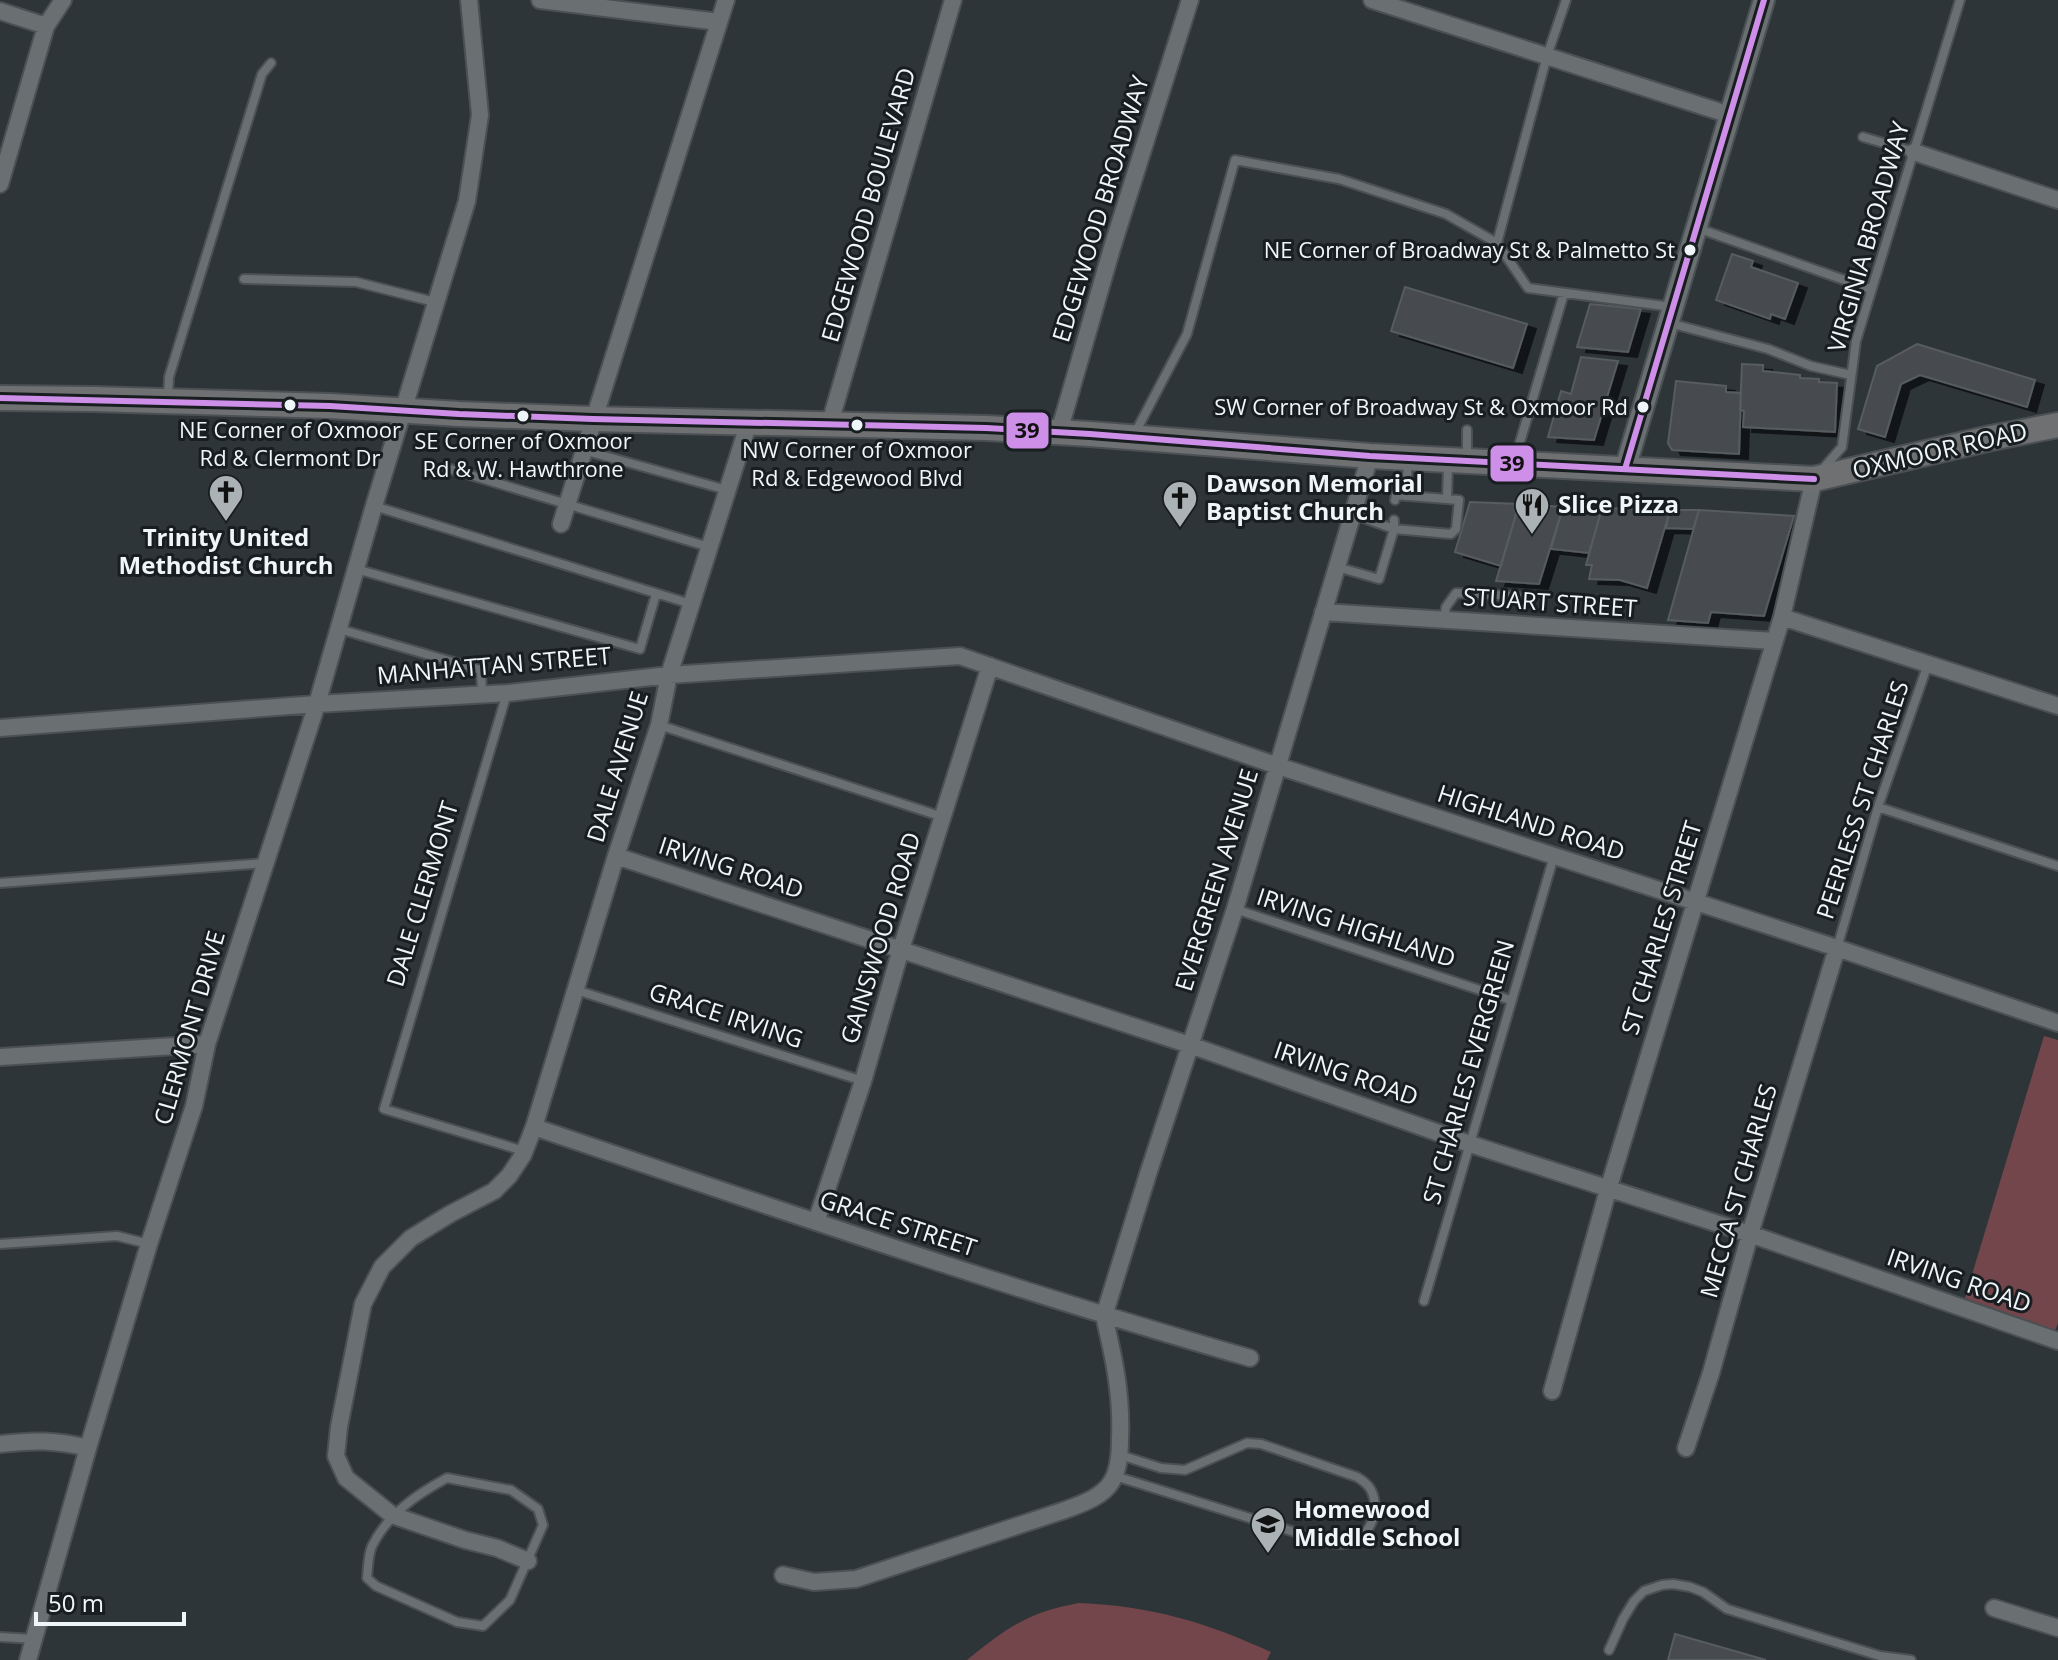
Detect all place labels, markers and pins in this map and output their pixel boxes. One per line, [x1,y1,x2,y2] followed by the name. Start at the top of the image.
[1264,234,1675,264] place label: NE Corner of Broadway St & Palmetto St
[1682,242,1698,258] marker: NE Corner of Broadway St & Palmetto St
[1214,391,1628,421] place label: SW Corner of Broadway St & Oxmoor Rd
[282,397,298,413] marker: NE Corner of Oxmoor Rd & Clermont Dr
[1635,399,1651,415] marker: SW Corner of Broadway St & Oxmoor Rd
[515,408,531,424] marker: SE Corner of Oxmoor Rd & W. Hawthrone
[179,414,401,472] place label: NE Corner of Oxmoor Rd & Clermont Dr
[849,417,865,433] marker: NW Corner of Oxmoor Rd & Edgewood Blvd
[414,425,632,483] place label: SE Corner of Oxmoor Rd & W. Hawthrone
[742,434,972,492] place label: NW Corner of Oxmoor Rd & Edgewood Blvd
[1206,466,1423,527] place label: Dawson Memorial Baptist Church
[207,473,245,523] church icon: Trinity United Methodist Church
[1161,479,1199,529] church icon: Dawson Memorial Baptist Church
[1513,486,1551,536] restaurant icon: Slice Pizza
[1558,487,1679,520] place label: Slice Pizza
[119,520,333,581] place label: Trinity United Methodist Church
[1294,1492,1460,1553] place label: Homewood Middle School
[1249,1505,1287,1555] school or university icon: Homewood Middle School

